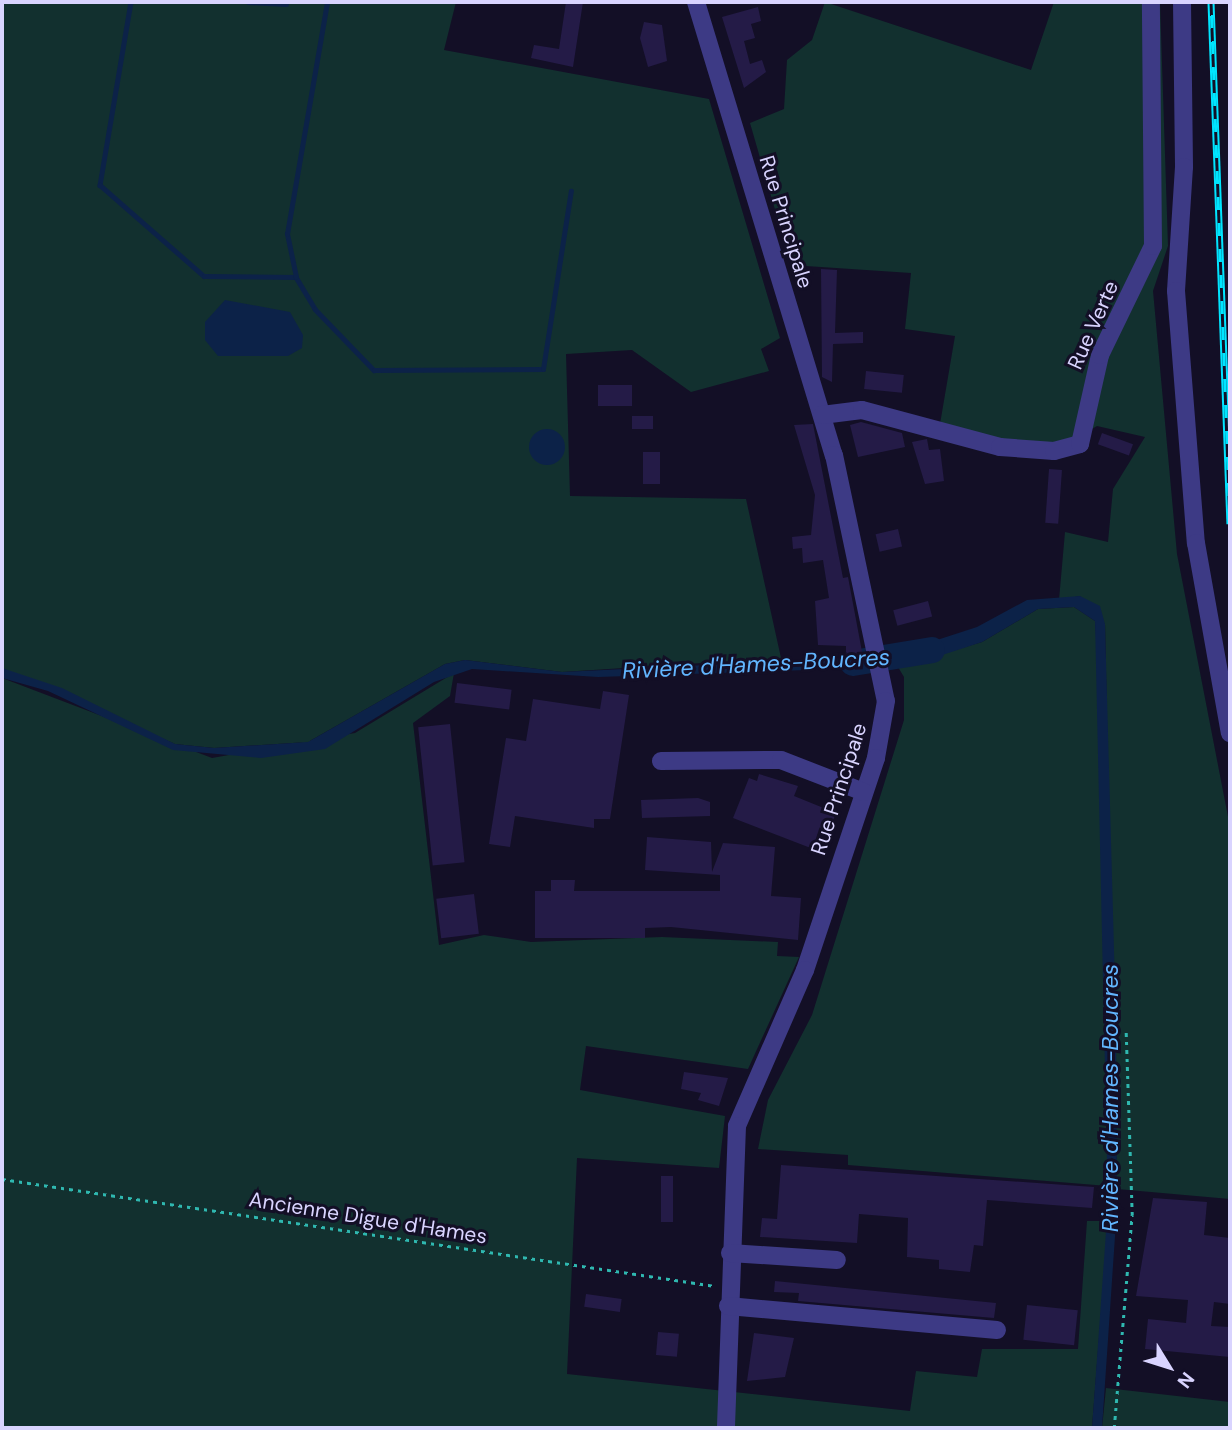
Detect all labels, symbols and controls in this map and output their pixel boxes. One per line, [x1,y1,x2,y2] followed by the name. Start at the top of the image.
[754,153,818,291] street label: Rue Principale
[1062,277,1124,373] street label: Rue Verte
[621,643,891,685] water label: Rivière d'Hames-Boucres
[806,720,872,858] street label: Rue Principale
[1096,964,1124,1232] water label: Rivière d'Hames-Boucres
[247,1187,489,1249] street label: Ancienne Digue d'Hames
[1134,1332,1204,1402] north arrow
[1172,1367,1200,1393] text: N

